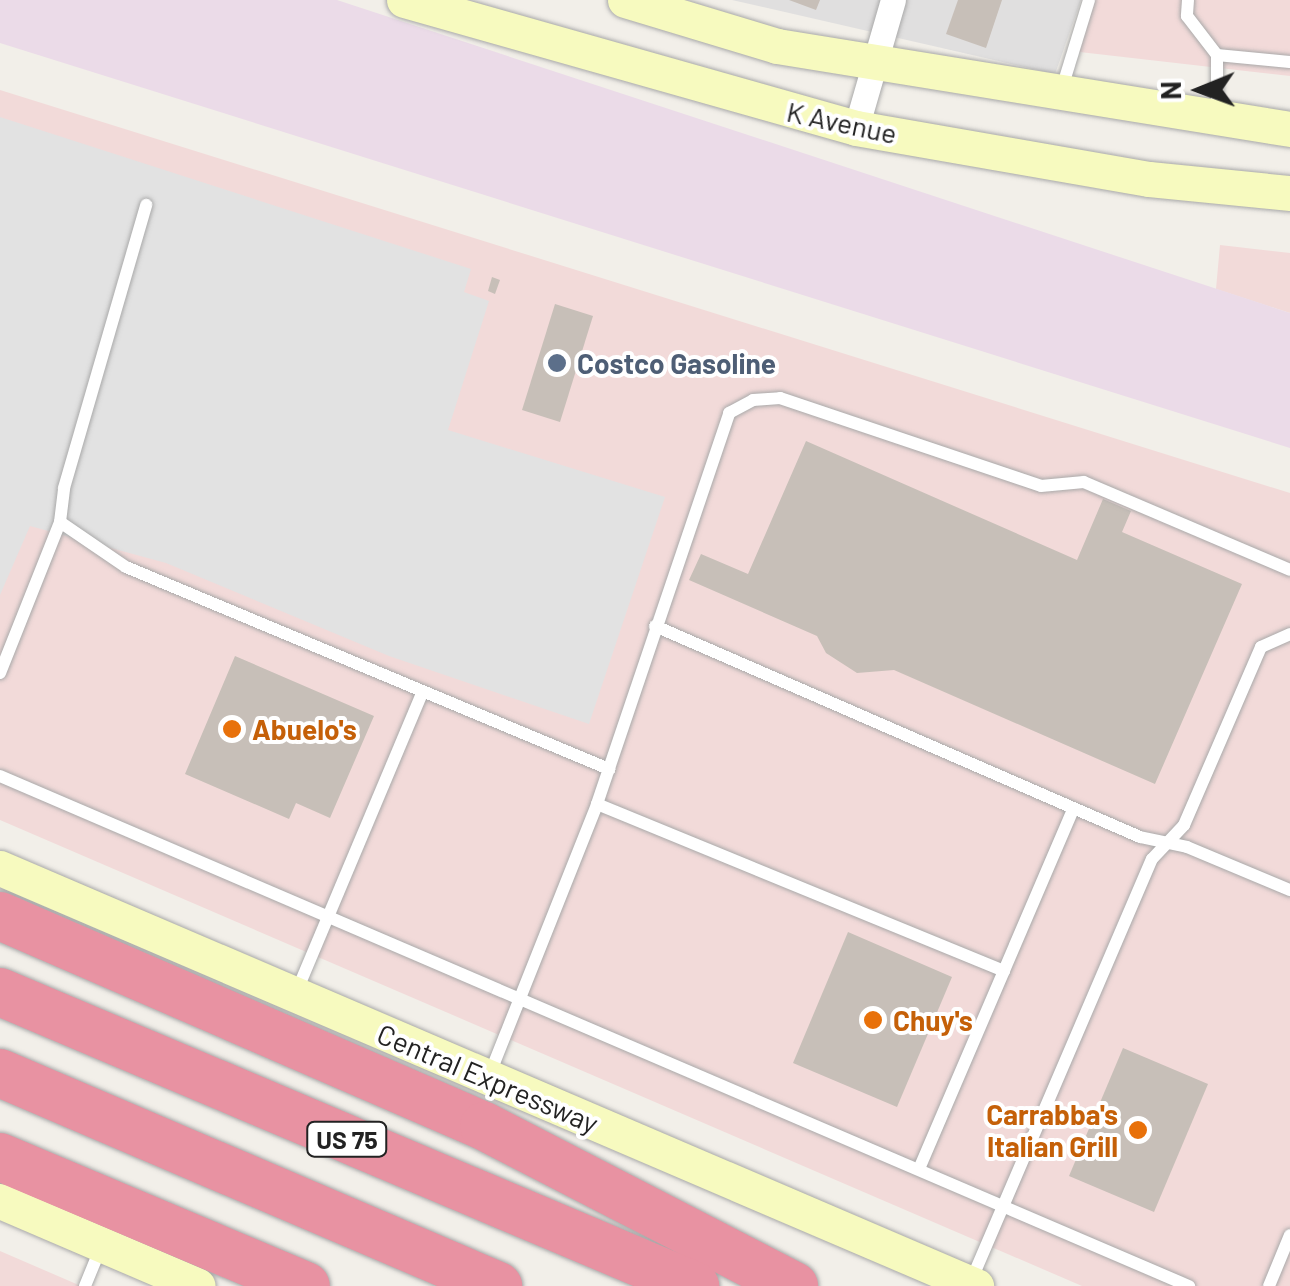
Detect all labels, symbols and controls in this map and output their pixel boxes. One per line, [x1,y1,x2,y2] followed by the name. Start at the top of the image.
[1150,40,1250,140] north arrow
[1153,81,1187,100] text: N
[784,94,900,150] street label: K Avenue
[577,346,776,380] place label: Costco Gasoline
[546,352,568,374] marker: Costco Gasoline
[252,712,357,746] place label: Abuelo's
[221,718,243,740] marker: Abuelo's
[893,1003,973,1037] place label: Chuy's
[862,1009,884,1031] marker: Chuy's
[372,1016,604,1140] street label: Central Expressway
[986,1097,1118,1163] place label: Carrabba's Italian Grill
[304,1119,390,1159] road number: US 75
[1127,1119,1149,1141] marker: Carrabba's Italian Grill

